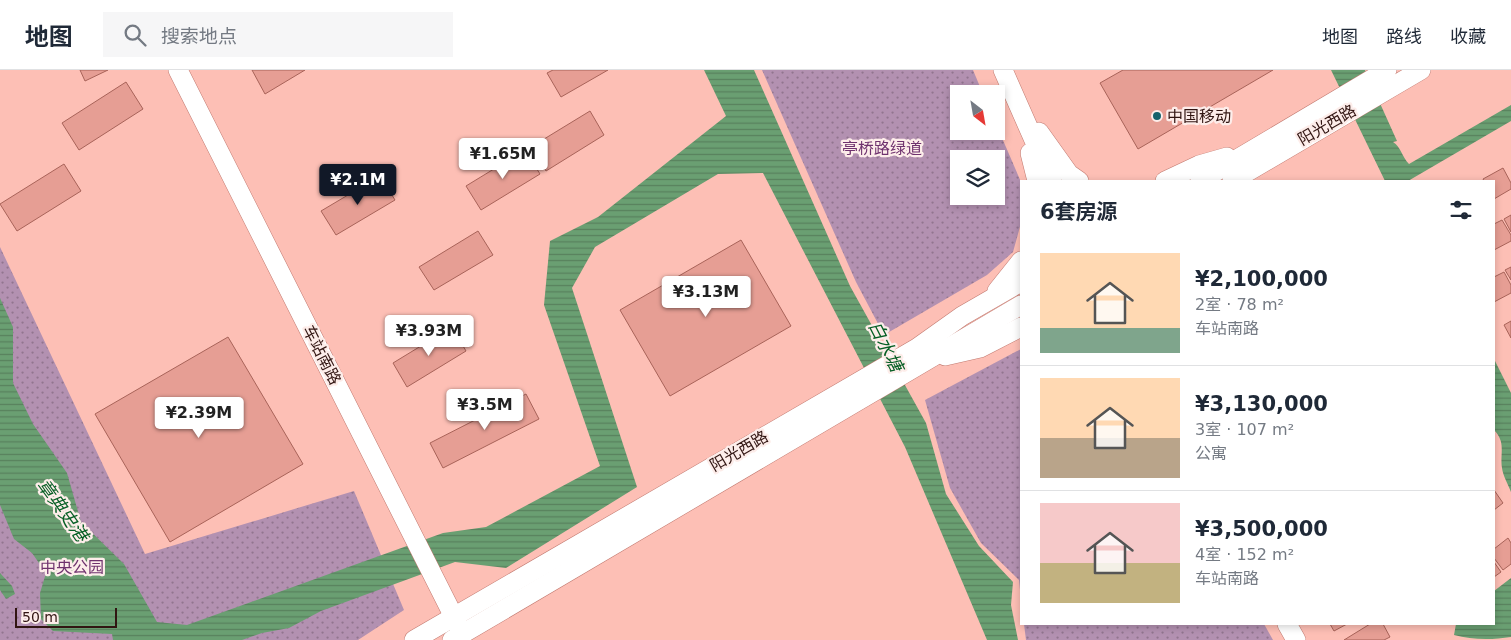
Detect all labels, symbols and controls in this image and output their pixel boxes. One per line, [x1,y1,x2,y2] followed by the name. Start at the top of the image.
[103,12,453,57] search box
[121,21,149,49] icon: search
[25,23,73,51] text: 地图
[161,25,237,47] text: 搜索地点
[1322,26,1358,47] text: 地图
[1386,26,1422,47] text: 路线
[1450,26,1486,47] text: 收藏
[950,85,1005,140] north arrow
[950,85,1005,205] map controls
[1295,101,1359,149] street label: 阳光西路
[1167,107,1231,126] place label: 中国移动
[1151,110,1163,122] marker: 中国移动
[462,138,544,180] pin: ¥1.65M
[842,139,922,158] park label: 亭桥路绿道
[470,144,536,163] text: ¥1.65M
[950,150,1005,205] button: layers
[323,164,393,206] pin: ¥2.1M
[330,170,386,189] text: ¥2.1M
[1447,196,1475,224] icon: filters
[1040,200,1118,224] text: 6套房源
[1195,267,1328,291] text: ¥2,100,000
[1080,273,1140,333] icon: home
[665,276,747,318] pin: ¥3.13M
[673,282,739,301] text: ¥3.13M
[1195,295,1284,314] text: 2室 · 78 m²
[388,314,470,357] pin: ¥3.93M
[864,317,909,377] water label: 白水塘
[1195,319,1259,338] text: 车站南路
[396,321,462,340] text: ¥3.93M
[299,322,345,388] street label: 车站南路
[450,388,520,431] pin: ¥3.5M
[1195,392,1328,416] text: ¥3,130,000
[457,395,513,414] text: ¥3.5M
[158,396,240,439] pin: ¥2.39M
[1080,398,1140,458] icon: home
[166,403,232,422] text: ¥2.39M
[1195,420,1294,439] text: 3室 · 107 m²
[707,427,771,475] street label: 阳光西路
[1195,444,1227,463] text: 公寓
[33,475,94,548] water label: 章典史港
[1195,517,1328,541] text: ¥3,500,000
[1080,523,1140,583] icon: home
[1195,545,1294,564] text: 4室 · 152 m²
[40,558,104,577] park label: 中央公园
[1195,569,1259,588] text: 车站南路
[15,605,118,628] scale bar
[22,609,58,625] text: 50 m

